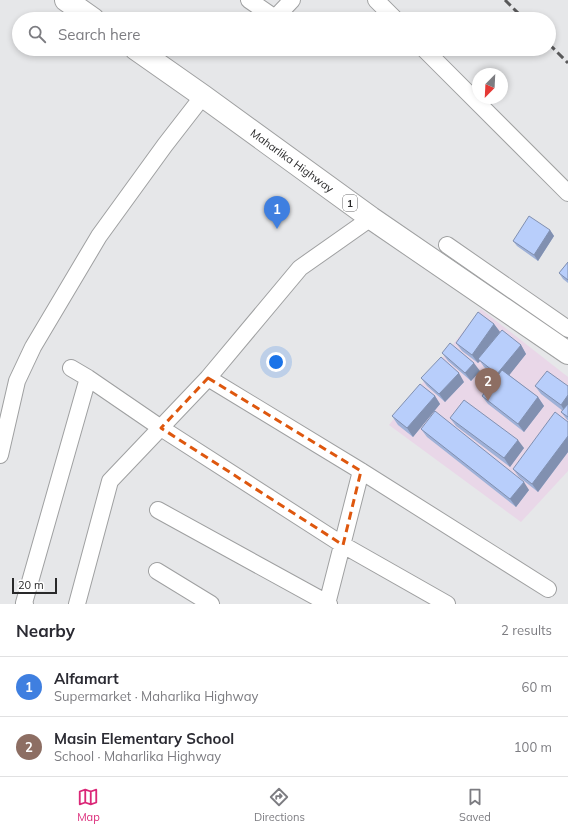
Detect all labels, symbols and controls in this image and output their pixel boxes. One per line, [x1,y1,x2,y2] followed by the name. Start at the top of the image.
[12,12,556,56] search box
[26,23,48,45] icon: search
[58,25,140,44] text: Search here
[472,68,508,104] north arrow
[248,126,337,196] street label: Maharlika Highway
[343,195,357,211] road number: 1
[264,196,290,229] pin: 1
[266,352,286,372] your location
[475,368,501,401] pin: 2
[12,576,57,595] scale bar
[18,578,44,592] text: 20 m
[16,620,75,641] text: Nearby
[501,622,552,638] text: 2 results
[54,669,119,688] text: Alfamart
[25,679,33,695] text: 1
[522,679,552,695] text: 60 m
[54,688,258,704] text: Supermarket · Maharlika Highway
[54,729,234,748] text: Masin Elementary School
[25,739,33,755] text: 2
[514,739,552,755] text: 100 m
[54,748,221,764] text: School · Maharlika Highway
[77,786,100,824] tab: Map
[254,786,305,824] tab: Directions
[459,786,491,824] tab: Saved

